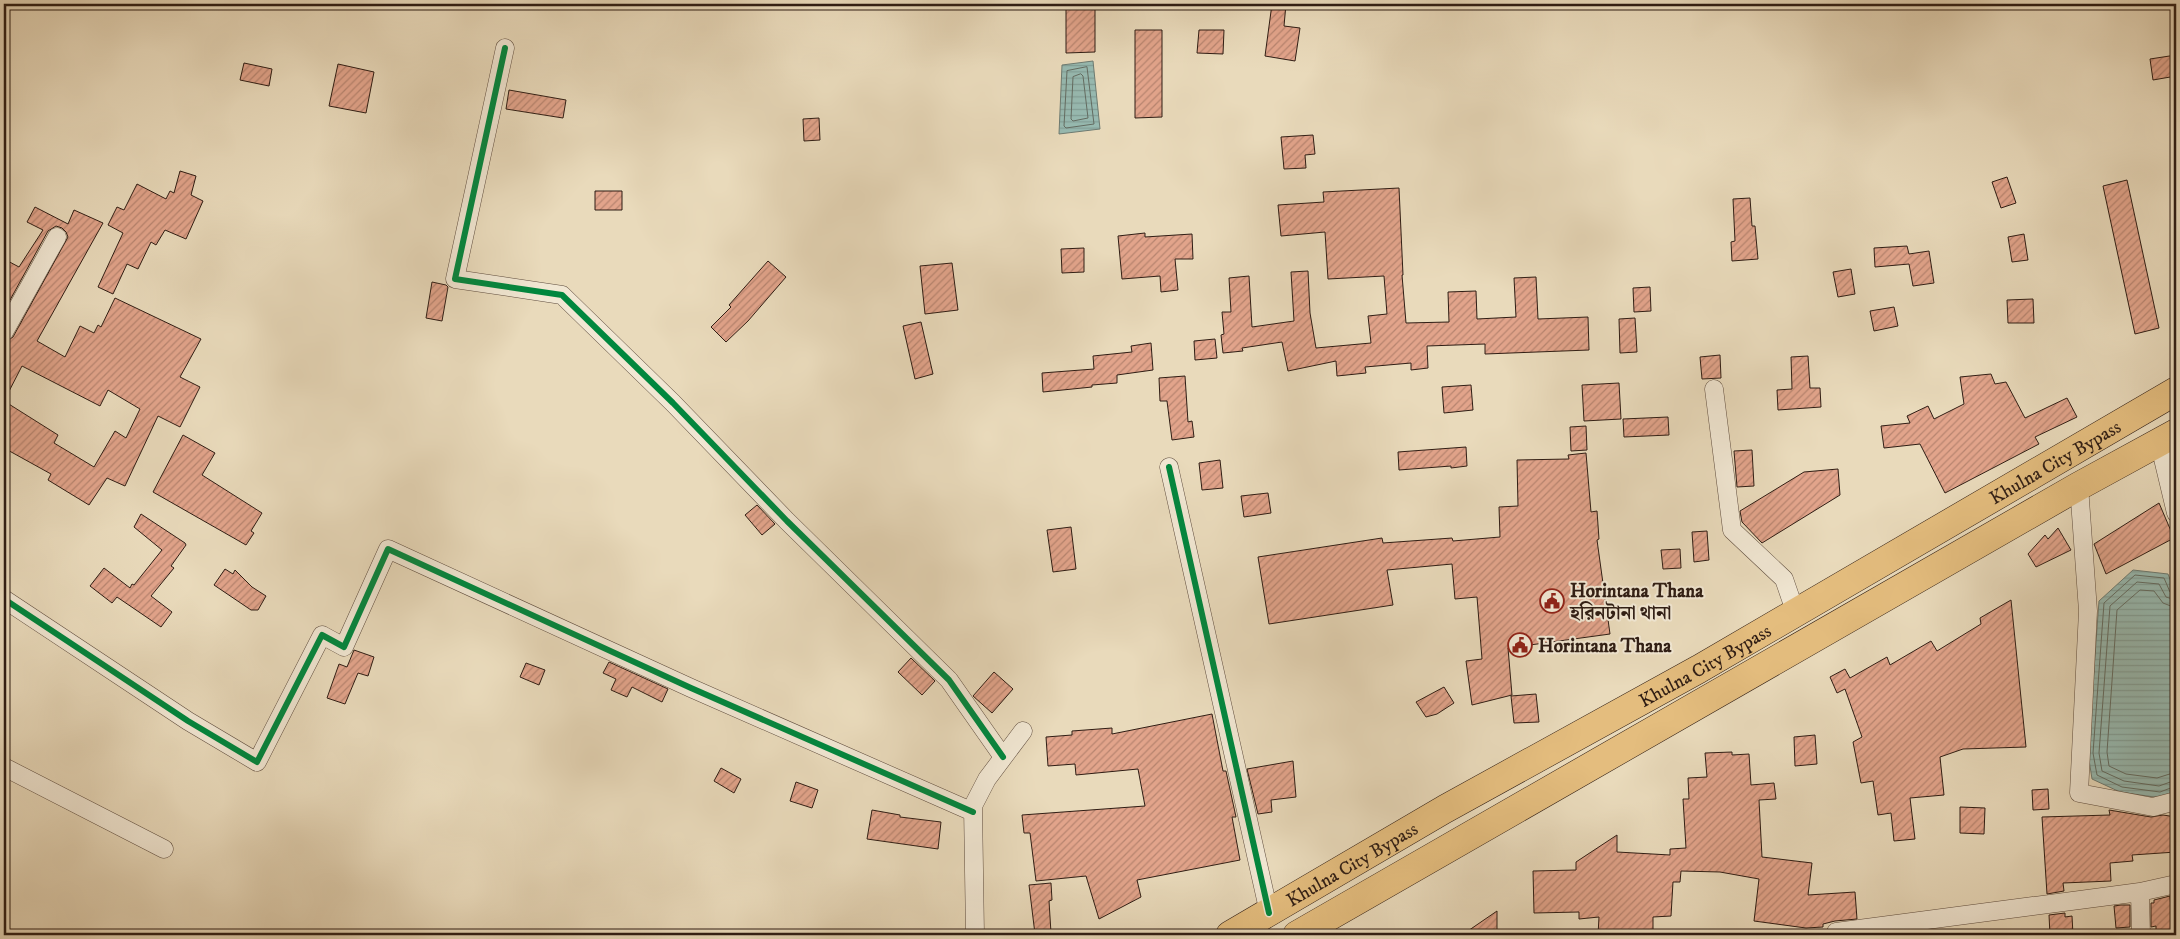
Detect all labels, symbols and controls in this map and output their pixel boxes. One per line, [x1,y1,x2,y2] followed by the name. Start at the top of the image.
[1986,416,2125,510] street label: Khulna City Bypass
[1569,580,1704,625] place label: Horintana Thana হরিনটানা থানা
[1539,588,1565,614] public building icon: Horintana Thana হরিনটানা থানা
[1635,620,1775,713] street label: Khulna City Bypass
[1507,632,1533,658] public building icon: Horintana Thana
[1538,635,1672,658] place label: Horintana Thana
[1283,818,1422,912] street label: Khulna City Bypass

